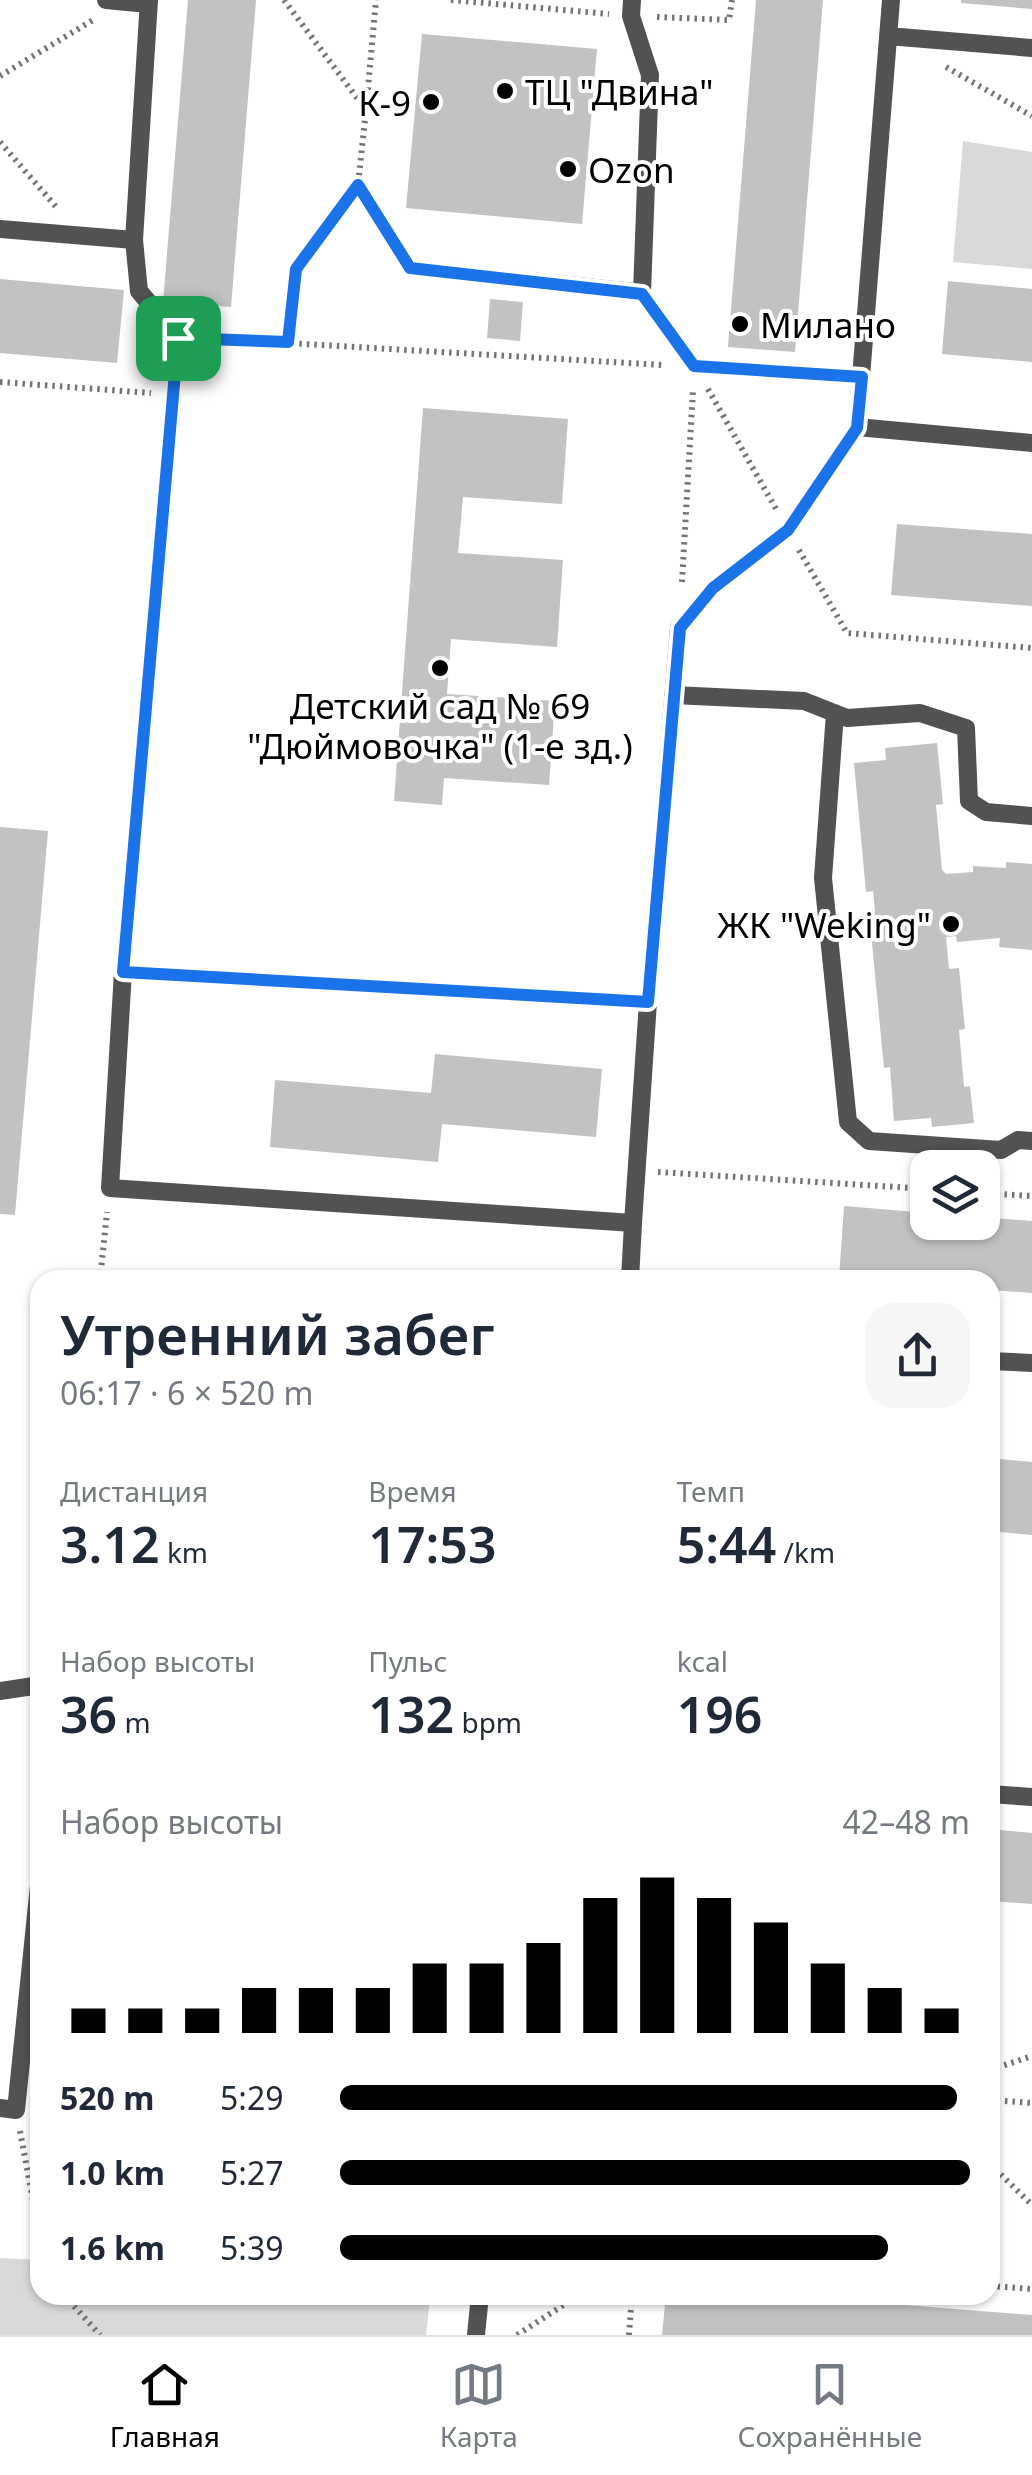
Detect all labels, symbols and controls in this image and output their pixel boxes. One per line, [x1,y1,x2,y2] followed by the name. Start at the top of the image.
[525,68,714,115] place label: ТЦ "Двина"
[358,79,411,126] place label: К-9
[494,80,516,102] marker: ТЦ "Двина"
[420,91,442,113] marker: К-9
[588,146,675,193] place label: Ozon
[557,158,579,180] marker: Ozon
[136,296,221,381] pin
[760,301,896,348] place label: Милано
[151,311,206,366] icon: arrive
[729,313,751,335] marker: Милано
[429,657,451,679] marker: Детский сад № 69 "Дюймовочка" (1-е зд.)
[247,682,633,769] place label: Детский сад № 69 "Дюймовочка" (1-е зд.)
[717,901,931,948] place label: ЖК "Weking"
[940,913,962,935] marker: ЖК "Weking"
[910,1150,1000,1240] map controls
[910,1150,1000,1240] button: layers
[60,1296,495,1371] text: Утренний забег
[865,1303,970,1408] button: share
[60,1371,313,1414] text: 06:17 · 6 × 520 m
[60,1472,208,1510] text: Дистанция
[368,1472,457,1510] text: Время
[677,1472,745,1510] text: Темп
[60,1510,160,1578] text: 3.12
[368,1510,497,1578] text: 17:53
[677,1510,776,1578] text: 5:44
[160,1533,208,1571] text: km
[776,1533,835,1571] text: /km
[60,1642,255,1680] text: Набор высоты
[368,1642,447,1680] text: Пульс
[677,1642,728,1680] text: kcal
[60,1680,117,1748] text: 36
[368,1680,454,1748] text: 132
[677,1680,762,1748] text: 196
[117,1703,151,1741] text: m
[454,1703,522,1741] text: bpm
[60,1800,283,1843] text: Набор высоты
[843,1800,970,1843] text: 42–48 m
[60,2076,154,2119] text: 520 m
[220,2076,284,2119] text: 5:29
[60,2151,165,2194] text: 1.0 km
[220,2151,284,2194] text: 5:27
[60,2226,165,2269] text: 1.6 km
[220,2226,284,2269] text: 5:39
[110,2357,220,2455] tab: Главная
[440,2357,518,2455] tab: Карта
[738,2357,922,2455] tab: Сохранённые

